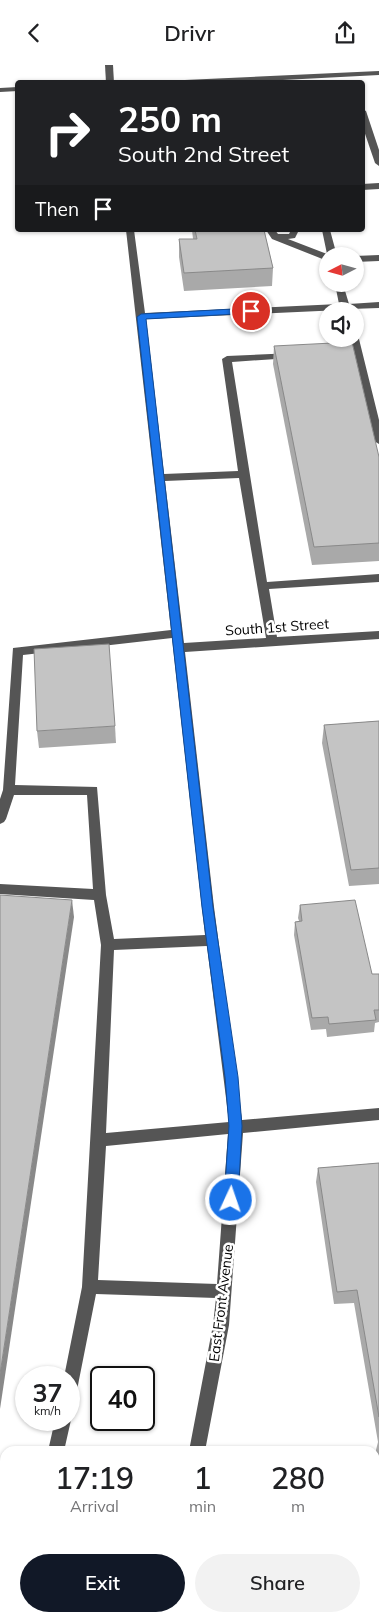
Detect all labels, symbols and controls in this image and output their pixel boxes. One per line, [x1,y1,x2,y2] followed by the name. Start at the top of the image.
[20,19,48,47] icon: back
[164,19,215,47] text: Drivr
[331,19,359,47] icon: share
[118,97,222,141] text: 250 m
[35,100,100,165] icon: right
[118,140,289,168] text: South 2nd Street
[89,195,117,223] icon: arrive
[35,197,79,221] text: Then
[319,247,364,293] north arrow
[319,247,364,347] map controls
[230,290,272,332] pin
[237,297,265,325] icon: arrive
[319,302,364,347] button: sound
[224,614,330,640] street label: South 1st Street
[204,1173,256,1225] position arrow
[205,1243,237,1363] street label: East Front Avenue
[90,1366,155,1431] speed limit sign: 40
[32,1377,63,1408] text: 37
[34,1403,61,1418] text: km/h
[55,1459,134,1497] text: 17:19
[194,1459,212,1497] text: 1
[271,1459,325,1497] text: 280
[70,1496,119,1516] text: Arrival
[189,1496,216,1516] text: min
[291,1496,305,1516] text: m
[20,1554,185,1612] button: Exit
[195,1554,360,1612] button: Share

